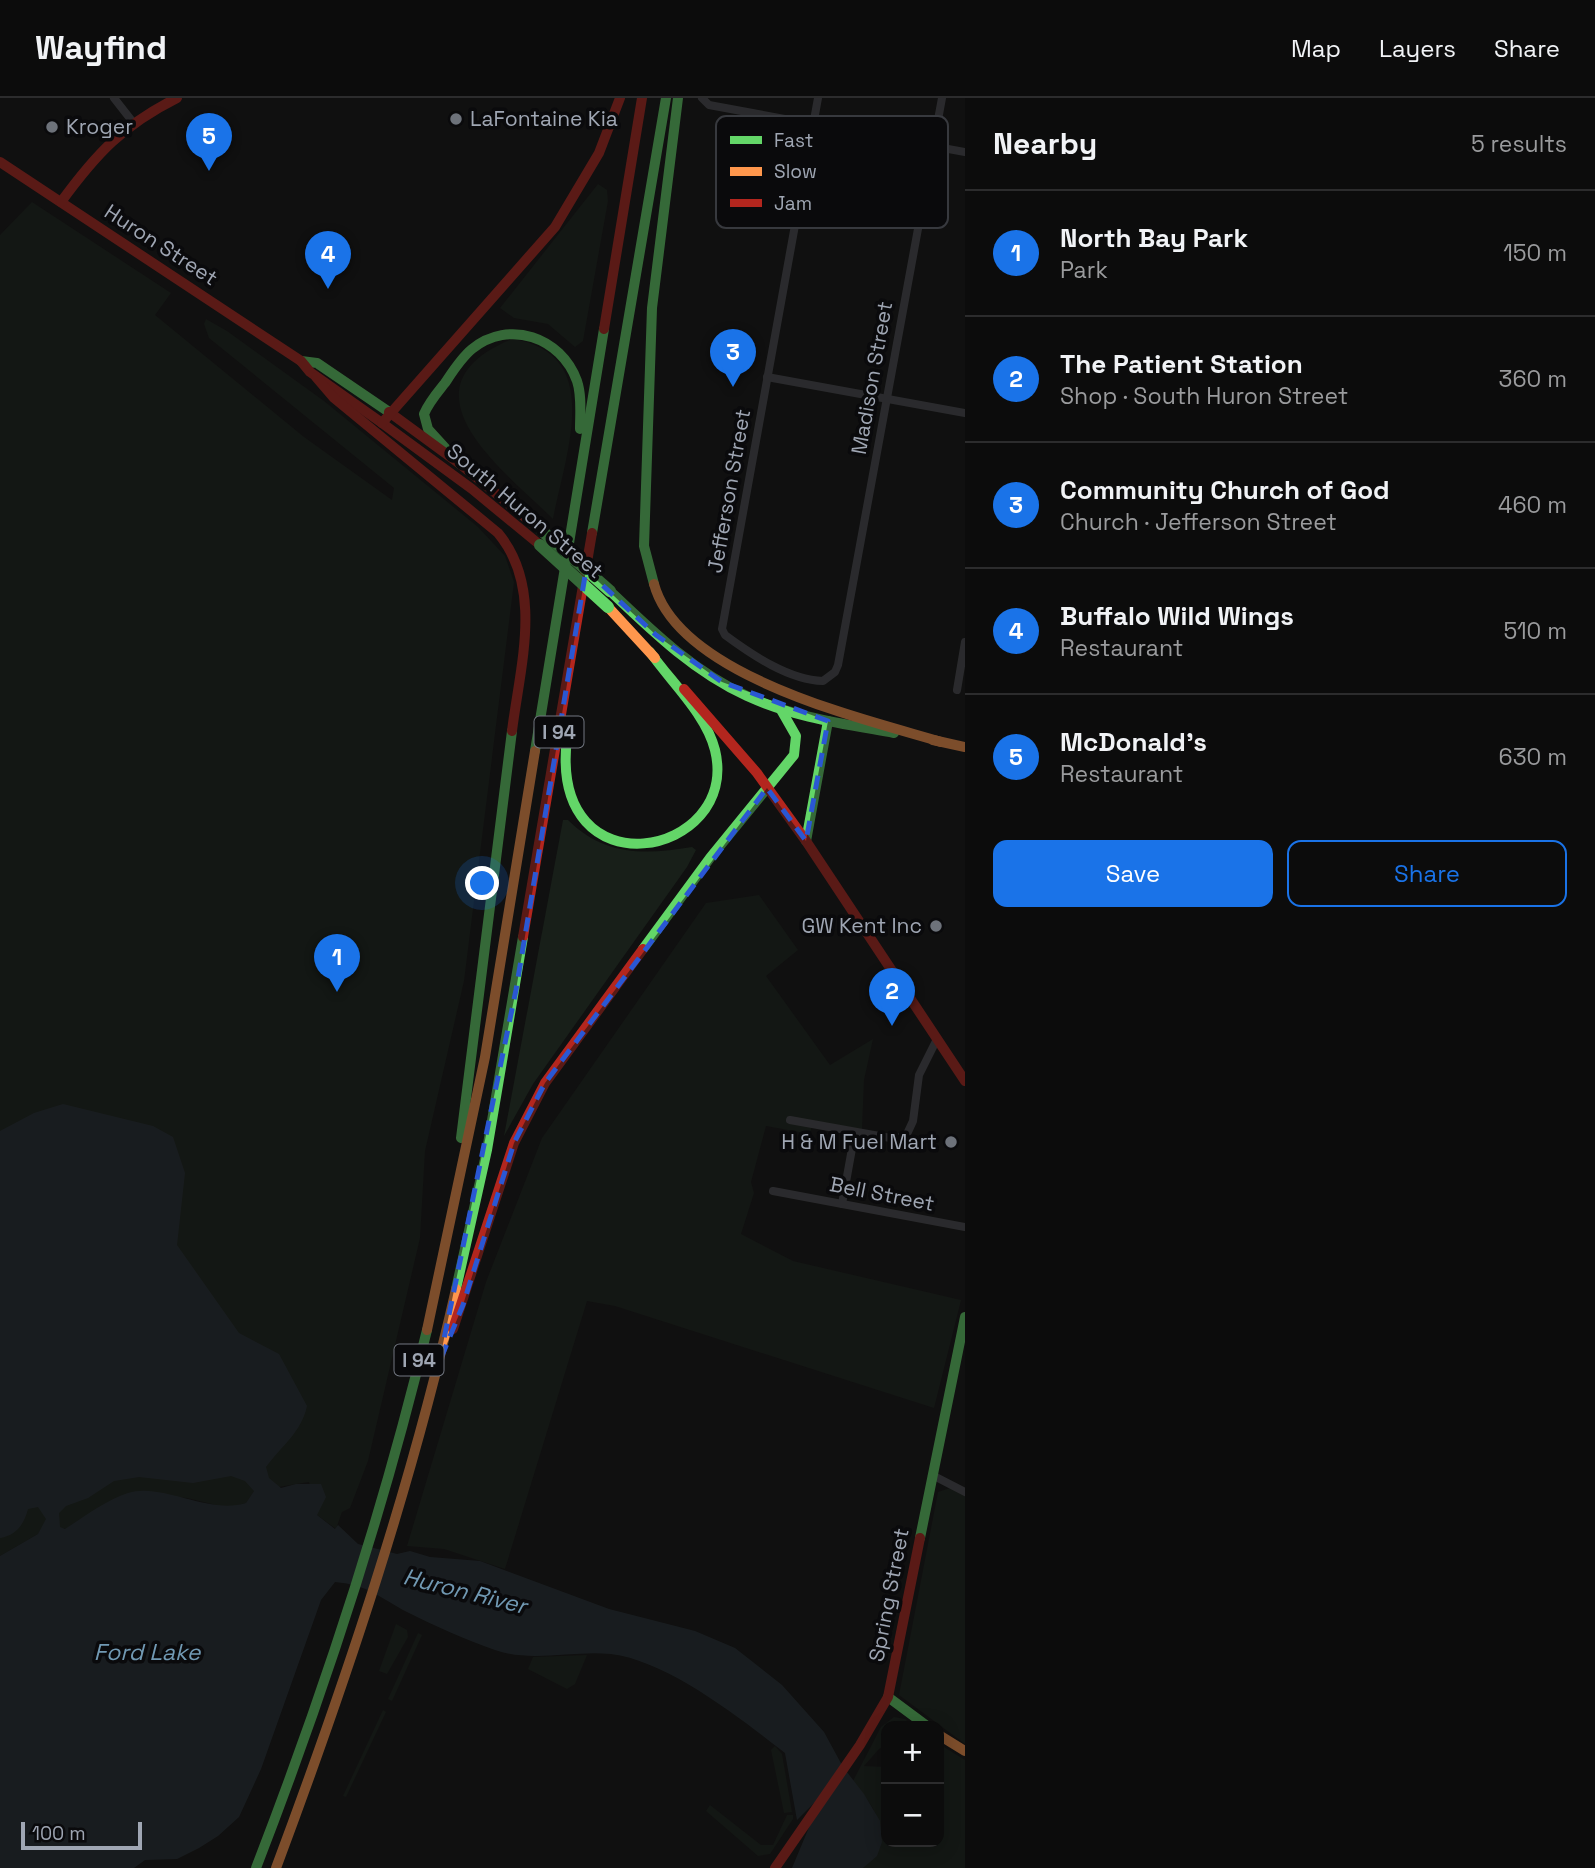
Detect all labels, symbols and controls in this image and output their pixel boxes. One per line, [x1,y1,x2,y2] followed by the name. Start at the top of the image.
[35,27,167,69] text: Wayfind
[1291,33,1341,64] text: Map
[1379,33,1456,64] text: Layers
[1494,33,1560,64] text: Share
[470,105,618,132] place label: LaFontaine Kia
[448,111,464,127] marker: LaFontaine Kia
[66,113,133,140] place label: Kroger
[186,113,232,171] pin: 5
[716,116,948,228] legend
[44,119,60,135] marker: Kroger
[993,124,1097,163] text: Nearby
[774,128,814,153] text: Fast
[1471,129,1567,159] text: 5 results
[774,159,817,184] text: Slow
[774,191,812,216] text: Jam
[100,198,223,291] street label: Huron Street
[1060,221,1248,255] text: North Bay Park
[305,231,351,289] pin: 4
[1011,238,1021,268] text: 1
[1503,238,1567,268] text: 150 m
[1060,255,1108,285] text: Park
[845,299,898,457] street label: Madison Street
[710,329,756,387] pin: 3
[1060,347,1303,381] text: The Patient Station
[1009,364,1023,394] text: 2
[1499,364,1567,394] text: 360 m
[1060,381,1348,411] text: Shop · South Huron Street
[701,407,756,575] street label: Jefferson Street
[441,437,609,584] street label: South Huron Street
[1060,473,1390,507] text: Community Church of God
[1009,490,1023,520] text: 3
[1498,490,1567,520] text: 460 m
[1060,507,1337,537] text: Church · Jefferson Street
[1060,599,1294,633] text: Buffalo Wild Wings
[1009,616,1023,646] text: 4
[1504,616,1567,646] text: 510 m
[1060,633,1183,663] text: Restaurant
[534,716,584,748] road number: I 94
[1060,725,1207,759] text: McDonald's
[1009,742,1023,772] text: 5
[1499,742,1567,772] text: 630 m
[1060,759,1183,789] text: Restaurant
[993,840,1273,907] button: Save
[1287,840,1567,907] button: Share
[465,866,499,900] your location
[802,912,922,939] place label: GW Kent Inc
[928,918,944,934] marker: GW Kent Inc
[314,934,360,992] pin: 1
[869,968,915,1026] pin: 2
[781,1128,937,1155] place label: H & M Fuel Mart
[943,1134,959,1150] marker: H & M Fuel Mart
[827,1170,937,1217] street label: Bell Street
[394,1344,444,1376] road number: I 94
[862,1526,915,1664] street label: Spring Street
[400,1561,532,1621] water label: Huron River
[94,1637,202,1667] water label: Ford Lake
[881,1721,944,1847] map controls
[881,1721,944,1784] button: +
[881,1784,944,1847] button: −
[21,1819,142,1851] scale bar
[32,1821,86,1846] text: 100 m

